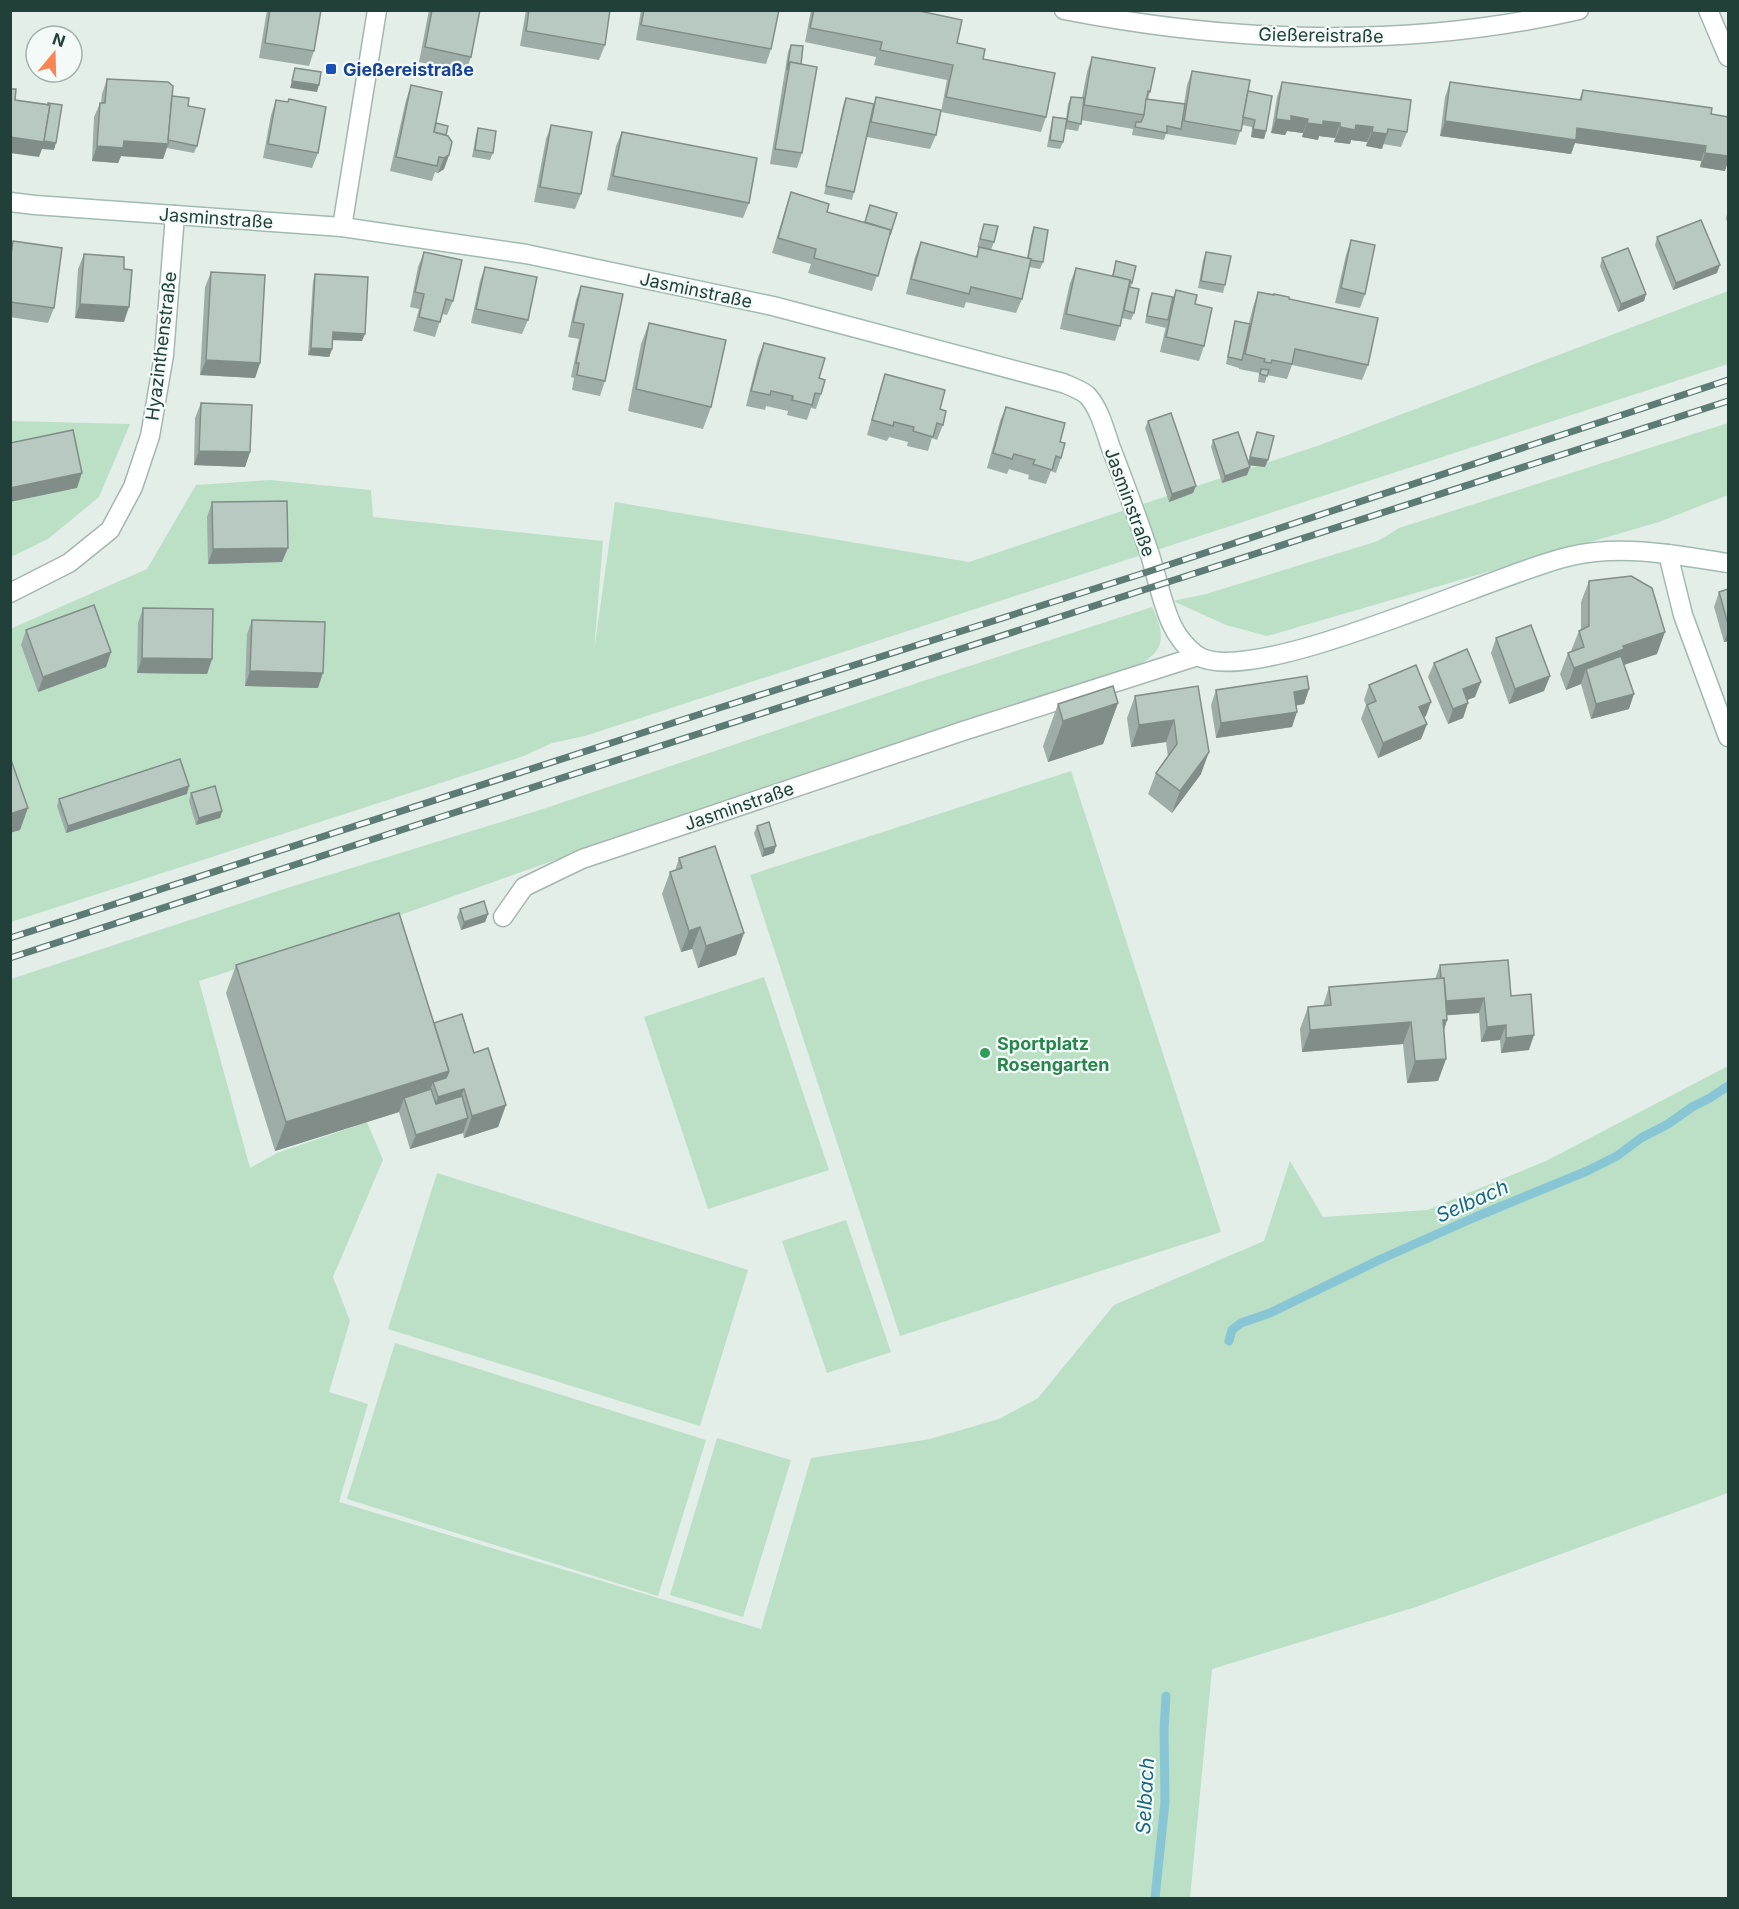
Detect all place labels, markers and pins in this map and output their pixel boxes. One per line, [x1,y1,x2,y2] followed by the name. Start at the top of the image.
[343,59,474,80] place label: Gießereistraße
[324,62,338,76] marker: Gießereistraße
[997,1033,1110,1075] place label: Sportplatz Rosengarten
[978,1046,992,1060] marker: Sportplatz Rosengarten

